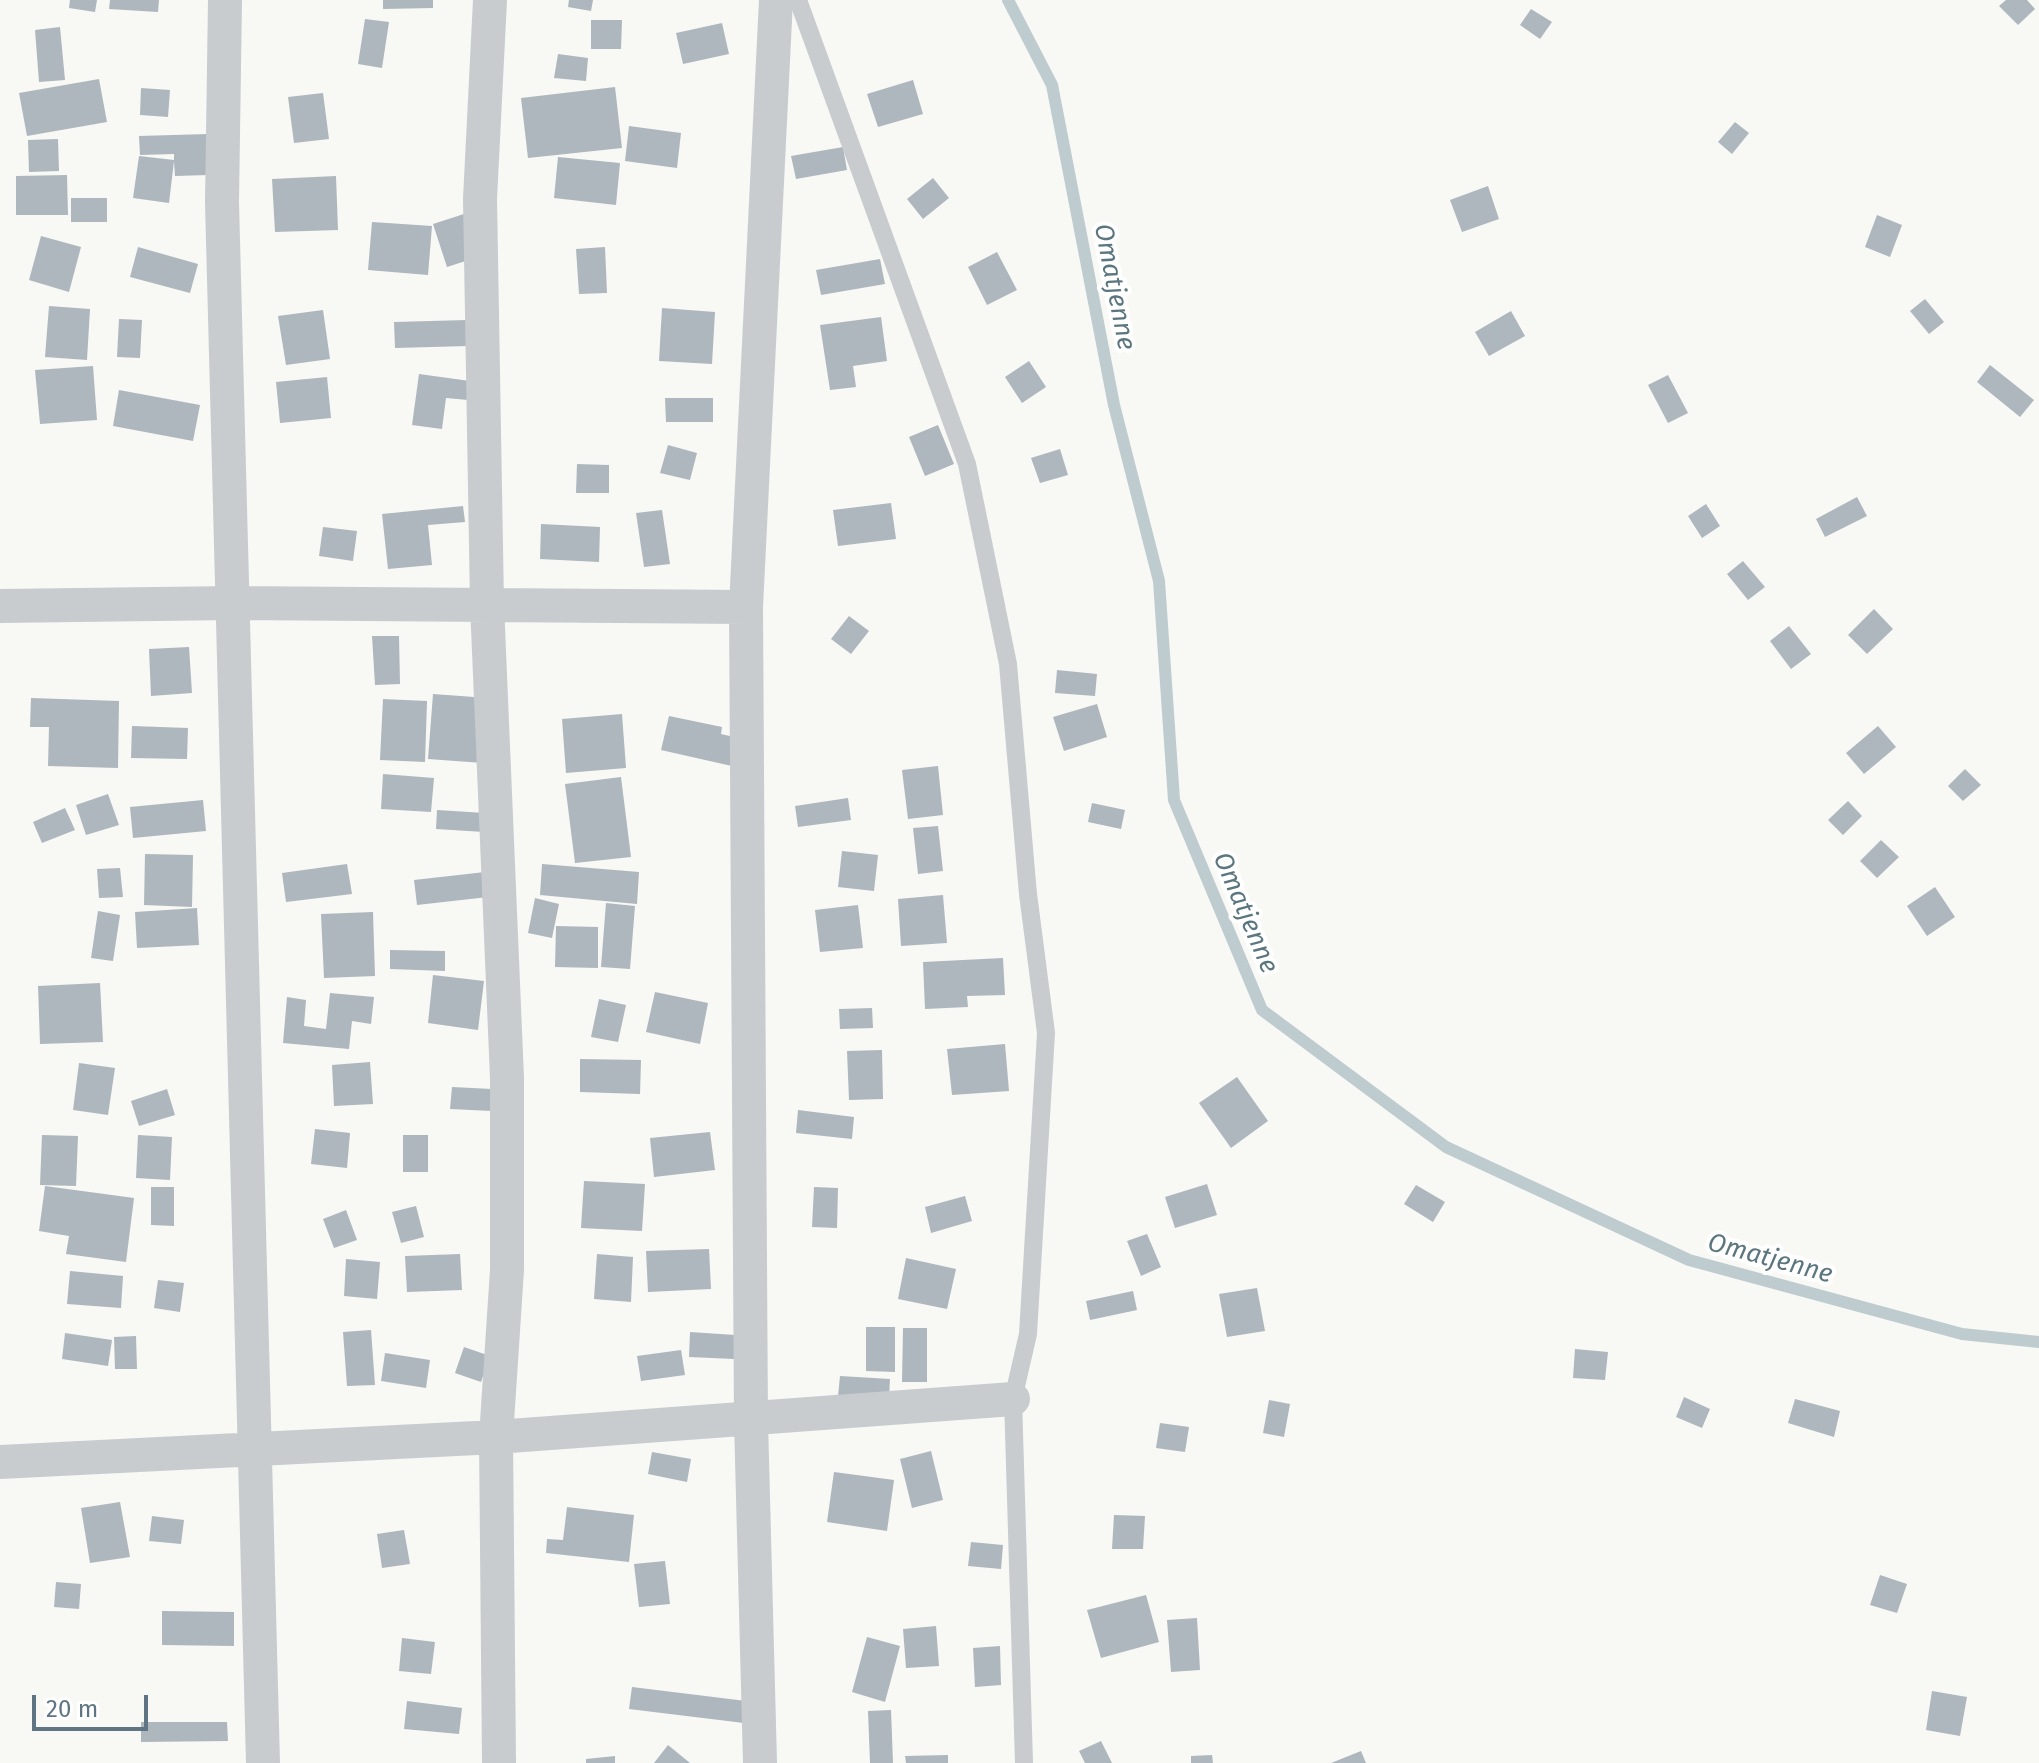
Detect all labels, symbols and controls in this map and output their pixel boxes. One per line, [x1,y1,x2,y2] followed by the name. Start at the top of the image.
[1086,221,1142,353] water label: Omatjenne
[1206,848,1284,978] water label: Omatjenne
[1704,1227,1836,1291] water label: Omatjenne
[36,1679,152,1729] scale bar
[46,1695,98,1723] text: 20 m

